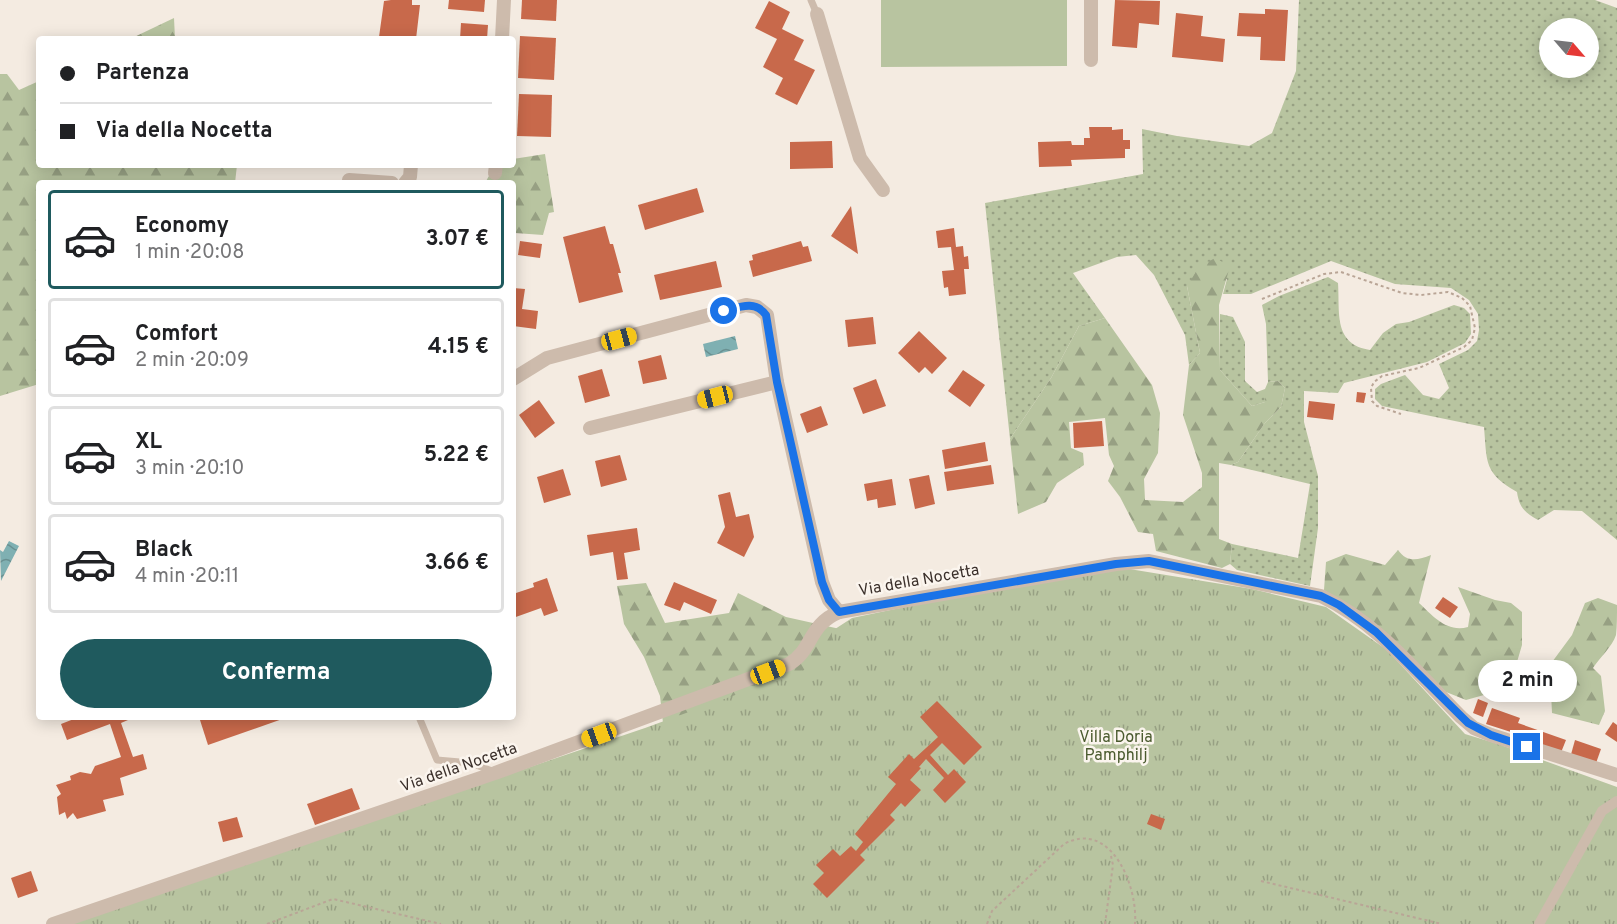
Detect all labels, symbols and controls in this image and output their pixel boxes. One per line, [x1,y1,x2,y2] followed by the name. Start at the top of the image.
[1539,18,1599,78] north arrow
[1539,18,1599,78] map controls
[96,60,189,87] text: Partenza
[96,118,272,145] text: Via della Nocetta
[63,213,117,267] icon: car
[135,213,229,240] text: Economy
[426,226,489,253] text: 3.07 €
[135,240,244,266] text: 1 min · 20:08
[710,297,737,324] route start
[63,321,117,375] icon: car
[135,321,218,348] text: Comfort
[599,326,639,352] car
[428,334,489,361] text: 4.15 €
[135,348,249,374] text: 2 min · 20:09
[695,384,735,410] car
[63,429,117,483] icon: car
[135,429,162,456] text: XL
[424,442,489,469] text: 5.22 €
[135,456,244,482] text: 3 min · 20:10
[63,537,117,591] icon: car
[135,537,193,564] text: Black
[424,550,489,577] text: 3.66 €
[857,561,981,601] street label: Via della Nocetta
[135,564,239,590] text: 4 min · 20:11
[60,639,492,708] button: Conferma
[748,657,788,687] car
[1478,660,1576,702] callout: 2 min
[1501,668,1554,694] text: 2 min
[579,720,619,750] car
[1079,728,1153,766] park label: Villa Doria Pamphilj
[1513,733,1540,760] route end
[398,739,520,797] street label: Via della Nocetta

